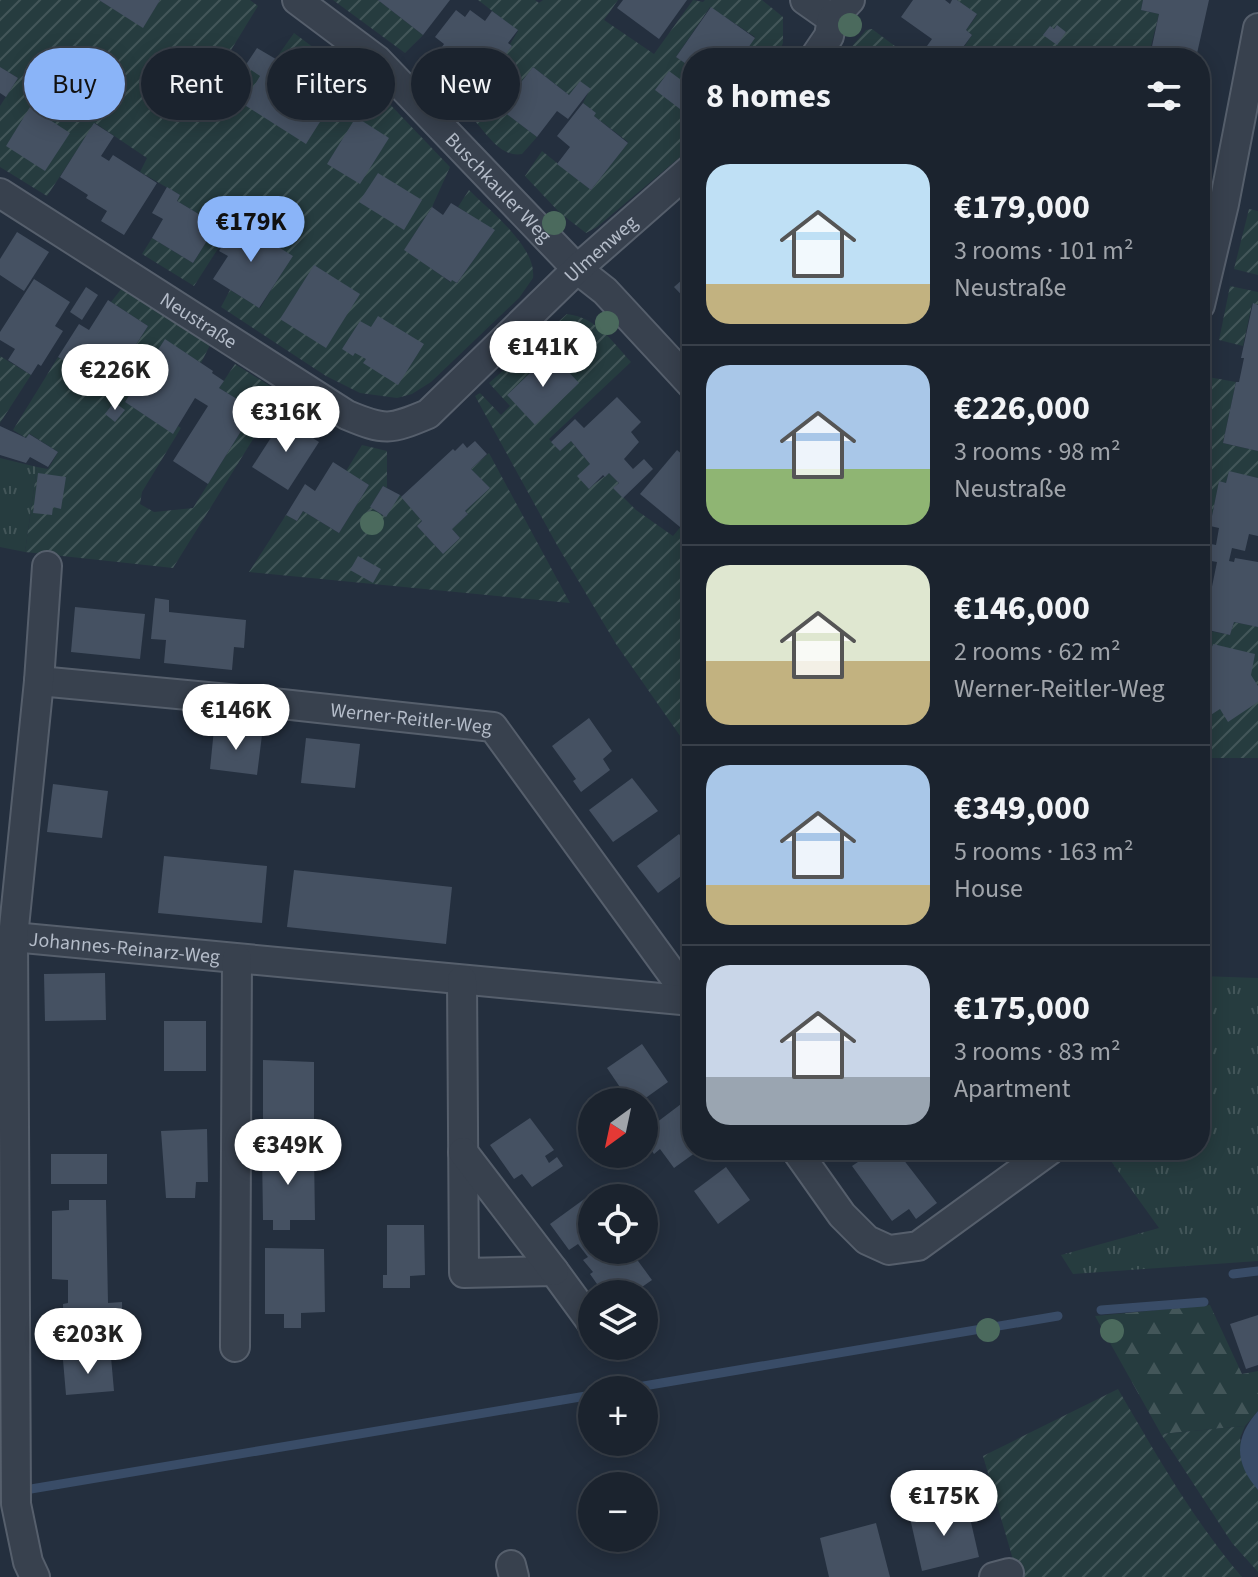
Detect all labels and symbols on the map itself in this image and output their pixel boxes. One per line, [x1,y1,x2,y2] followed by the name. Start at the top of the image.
[438,126,558,249] street label: Buschkauler Weg
[195,196,307,264] pin: €179K
[558,209,644,289] street label: Ulmenweg
[154,286,242,356] street label: Neustraße
[487,321,599,389] pin: €141K
[59,344,171,412] pin: €226K
[230,386,342,454] pin: €316K
[180,684,292,752] pin: €146K
[329,696,493,742] street label: Werner-Reitler-Weg
[28,926,221,971] street label: Johannes-Reinarz-Weg
[578,1088,658,1168] north arrow
[232,1119,344,1187] pin: €349K
[32,1308,144,1376] pin: €203K
[888,1470,1000,1538] pin: €175K

